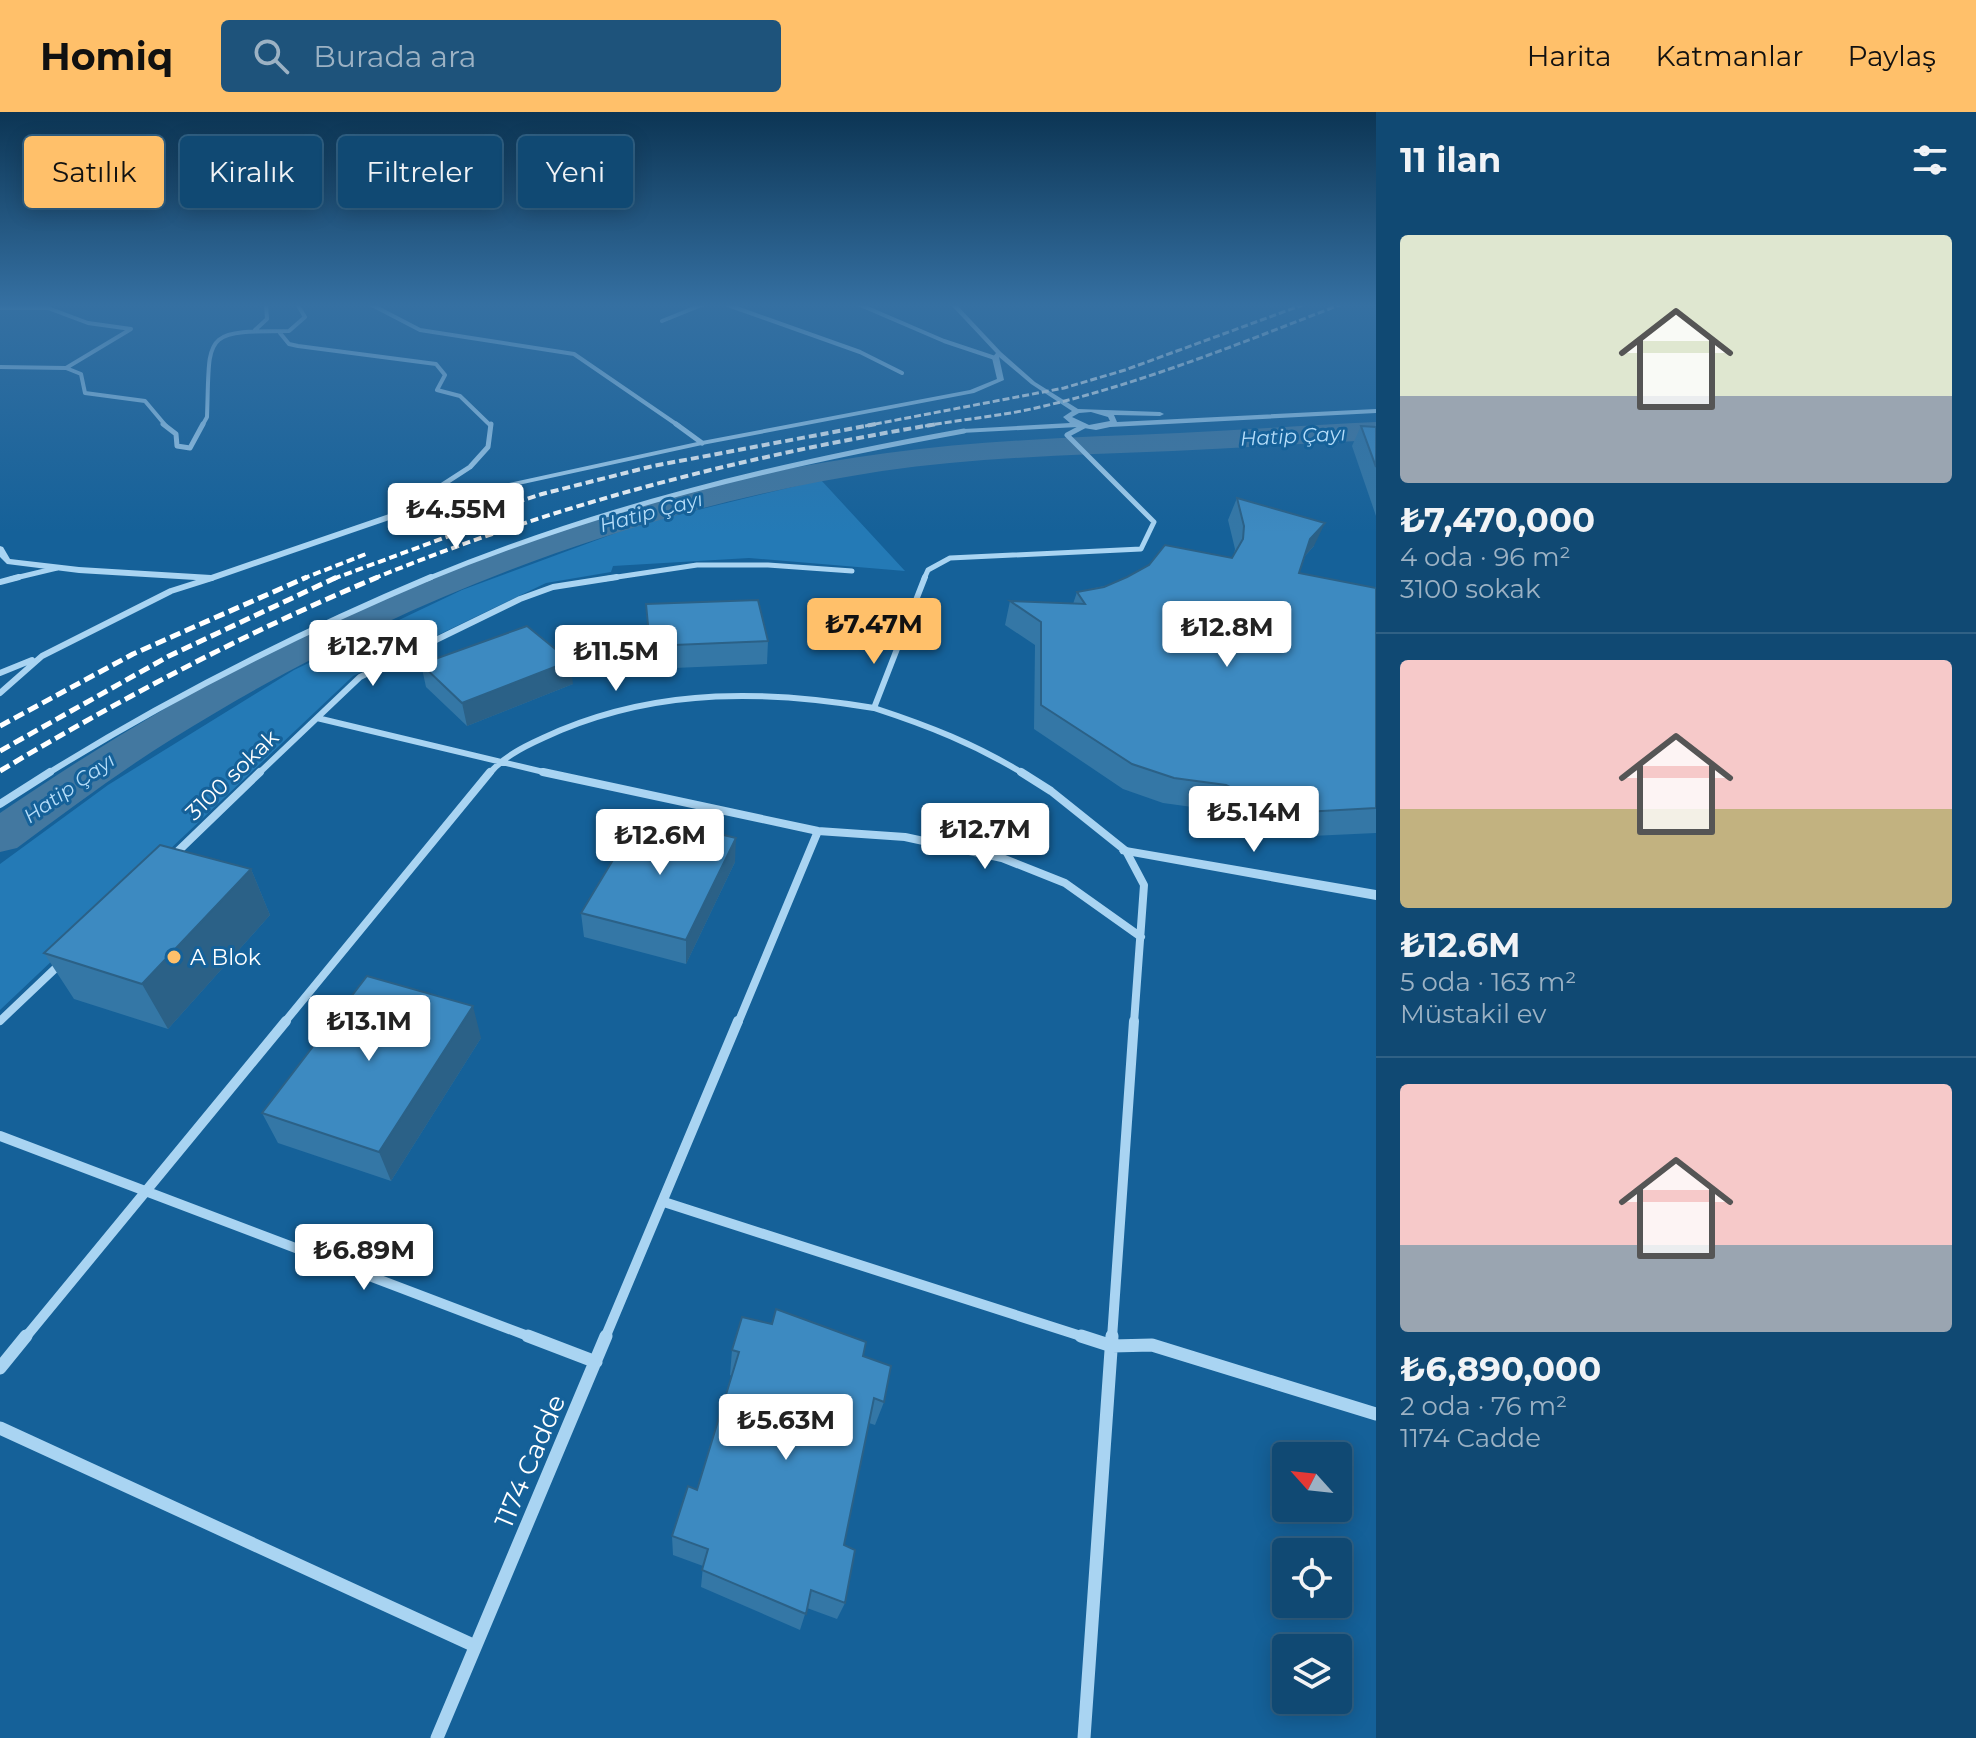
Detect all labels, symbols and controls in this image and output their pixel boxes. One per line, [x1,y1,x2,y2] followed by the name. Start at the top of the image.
[221,20,781,92] search box
[40,33,173,80] text: Homiq
[249,34,293,78] icon: search
[313,38,477,75] text: Burada ara
[1527,39,1612,73] text: Harita
[1656,39,1803,73] text: Katmanlar
[1847,39,1936,73] text: Paylaş
[24,136,164,208] chip: Satılık
[180,136,322,208] chip: Kiralık
[338,136,502,208] chip: Filtreler
[518,136,633,208] chip: Yeni
[1908,138,1952,182] icon: filters
[1400,139,1501,181] text: 11 ilan
[1604,287,1748,431] icon: home
[1240,421,1346,451] water label: Hatip Çayı
[391,483,521,551] pin: ₺4.55M
[597,487,705,537] water label: Hatip Çayı
[406,493,506,525] text: ₺4.55M
[1400,499,1595,541] text: ₺7,470,000
[1400,541,1571,573] text: 4 oda · 96 m²
[1400,573,1540,605] text: 3100 sokak
[809,598,939,666] pin: ₺7.47M
[1162,601,1292,669] pin: ₺12.8M
[825,608,923,640] text: ₺7.47M
[1180,611,1274,643] text: ₺12.8M
[308,620,438,688] pin: ₺12.7M
[551,625,681,693] pin: ₺11.5M
[327,630,419,662] text: ₺12.7M
[573,635,659,667] text: ₺11.5M
[1604,712,1748,856] icon: home
[180,723,285,826] street label: 3100 sokak
[19,748,119,828] water label: Hatip Çayı
[1189,786,1319,854] pin: ₺5.14M
[1207,796,1301,828] text: ₺5.14M
[920,803,1050,871] pin: ₺12.7M
[595,809,725,877] pin: ₺12.6M
[939,813,1031,845] text: ₺12.7M
[614,819,706,851] text: ₺12.6M
[1400,924,1521,966] text: ₺12.6M
[190,944,262,971] place label: A Blok
[165,948,183,966] marker: A Blok
[1400,966,1576,998] text: 5 oda · 163 m²
[304,995,434,1063] pin: ₺13.1M
[1400,998,1546,1030] text: Müstakil ev
[326,1005,412,1037] text: ₺13.1M
[1604,1136,1748,1280] icon: home
[299,1224,429,1292] pin: ₺6.89M
[313,1234,415,1266] text: ₺6.89M
[1400,1348,1601,1390] text: ₺6,890,000
[488,1390,572,1532] street label: 1174 Cadde
[1400,1390,1567,1422] text: 2 oda · 76 m²
[721,1394,851,1462] pin: ₺5.63M
[737,1404,835,1436] text: ₺5.63M
[1400,1422,1541,1454] text: 1174 Cadde
[1272,1442,1352,1522] north arrow
[1272,1442,1352,1714] map controls
[1272,1538,1352,1618] button: locate
[1272,1634,1352,1714] button: layers

